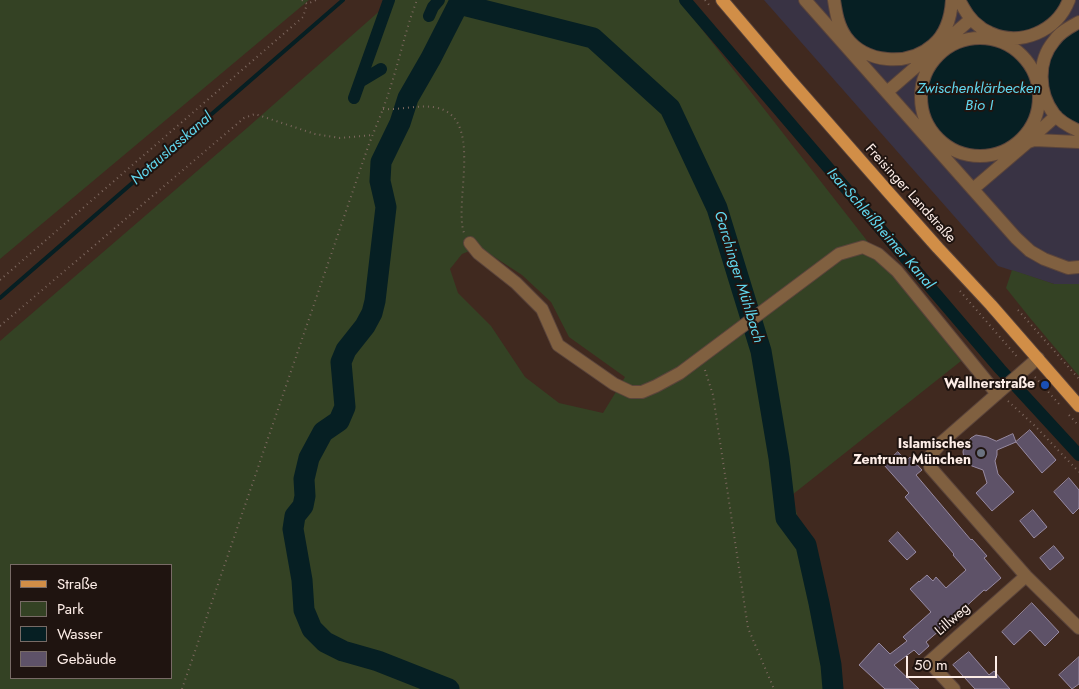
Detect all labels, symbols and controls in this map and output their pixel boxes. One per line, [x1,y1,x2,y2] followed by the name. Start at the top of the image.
[917,80,1041,115] water label: Zwischenklärbecken Bio I
[128,109,216,189] water label: Notauslasskanal
[861,141,959,247] street label: Freisinger Landstraße
[823,165,937,293] water label: Isar-Schleißheimer Kanal
[709,209,767,345] water label: Garchinger Mühlbach
[944,377,1035,393] place label: Wallnerstraße
[1039,379,1051,391] marker: Wallnerstraße
[853,437,971,470] place label: Islamisches Zentrum München
[975,447,987,459] marker: Islamisches Zentrum München
[10,564,172,679] legend
[57,573,97,595] text: Straße
[57,598,84,620] text: Park
[932,600,974,640] street label: Lillweg
[57,623,103,645] text: Wasser
[909,646,1000,678] scale bar
[57,648,116,670] text: Gebäude
[914,654,948,676] text: 50 m

